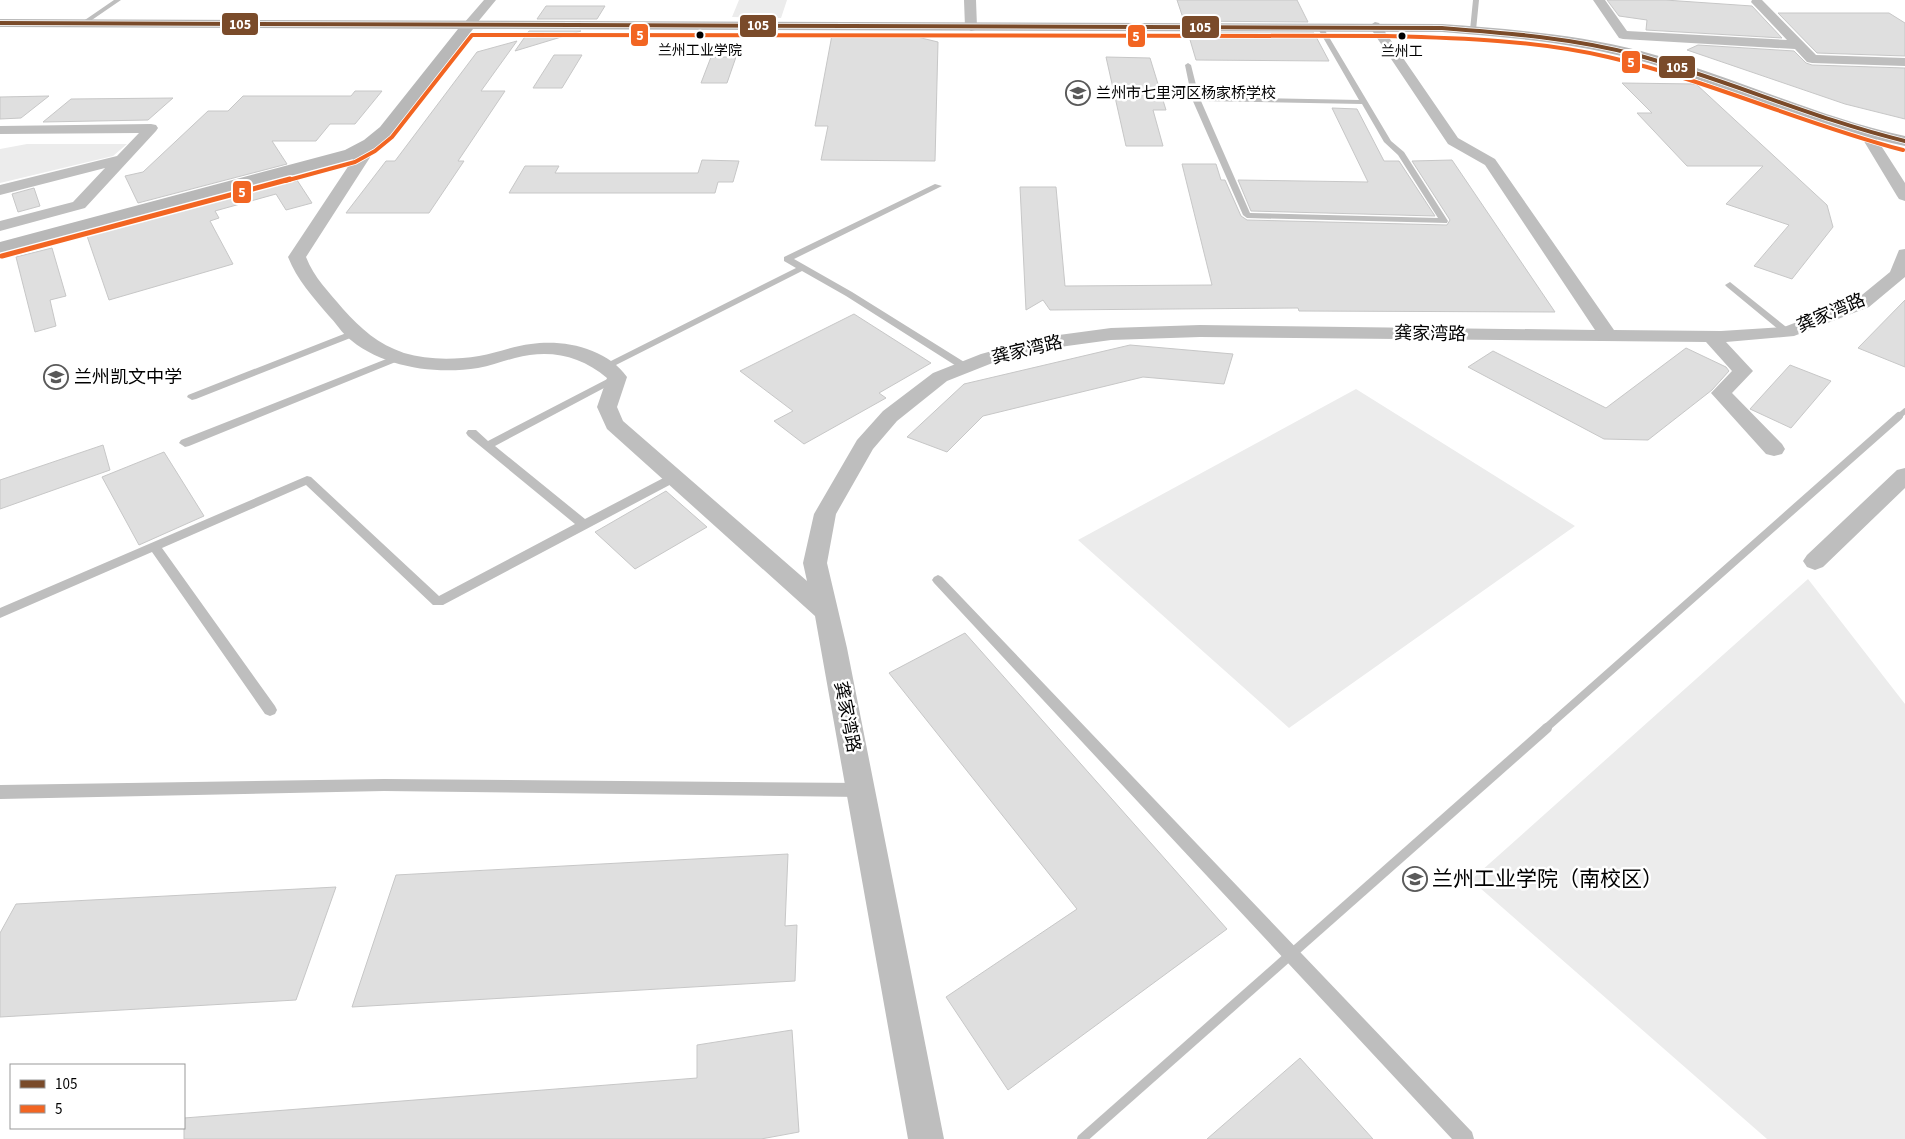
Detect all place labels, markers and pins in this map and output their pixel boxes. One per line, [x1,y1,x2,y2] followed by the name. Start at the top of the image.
[695,30,705,40] marker: 兰州工业学院
[1397,31,1407,41] marker: 兰州工
[658,41,742,61] place label: 兰州工业学院
[1381,42,1423,62] place label: 兰州工
[1065,80,1091,106] school or university icon: 兰州市七里河区杨家桥学校
[1096,83,1276,104] place label: 兰州市七里河区杨家桥学校
[43,364,69,390] school or university icon: 兰州凯文中学
[74,365,182,390] place label: 兰州凯文中学
[1432,864,1663,894] place label: 兰州工业学院（南校区）
[1402,866,1428,892] school or university icon: 兰州工业学院（南校区）

